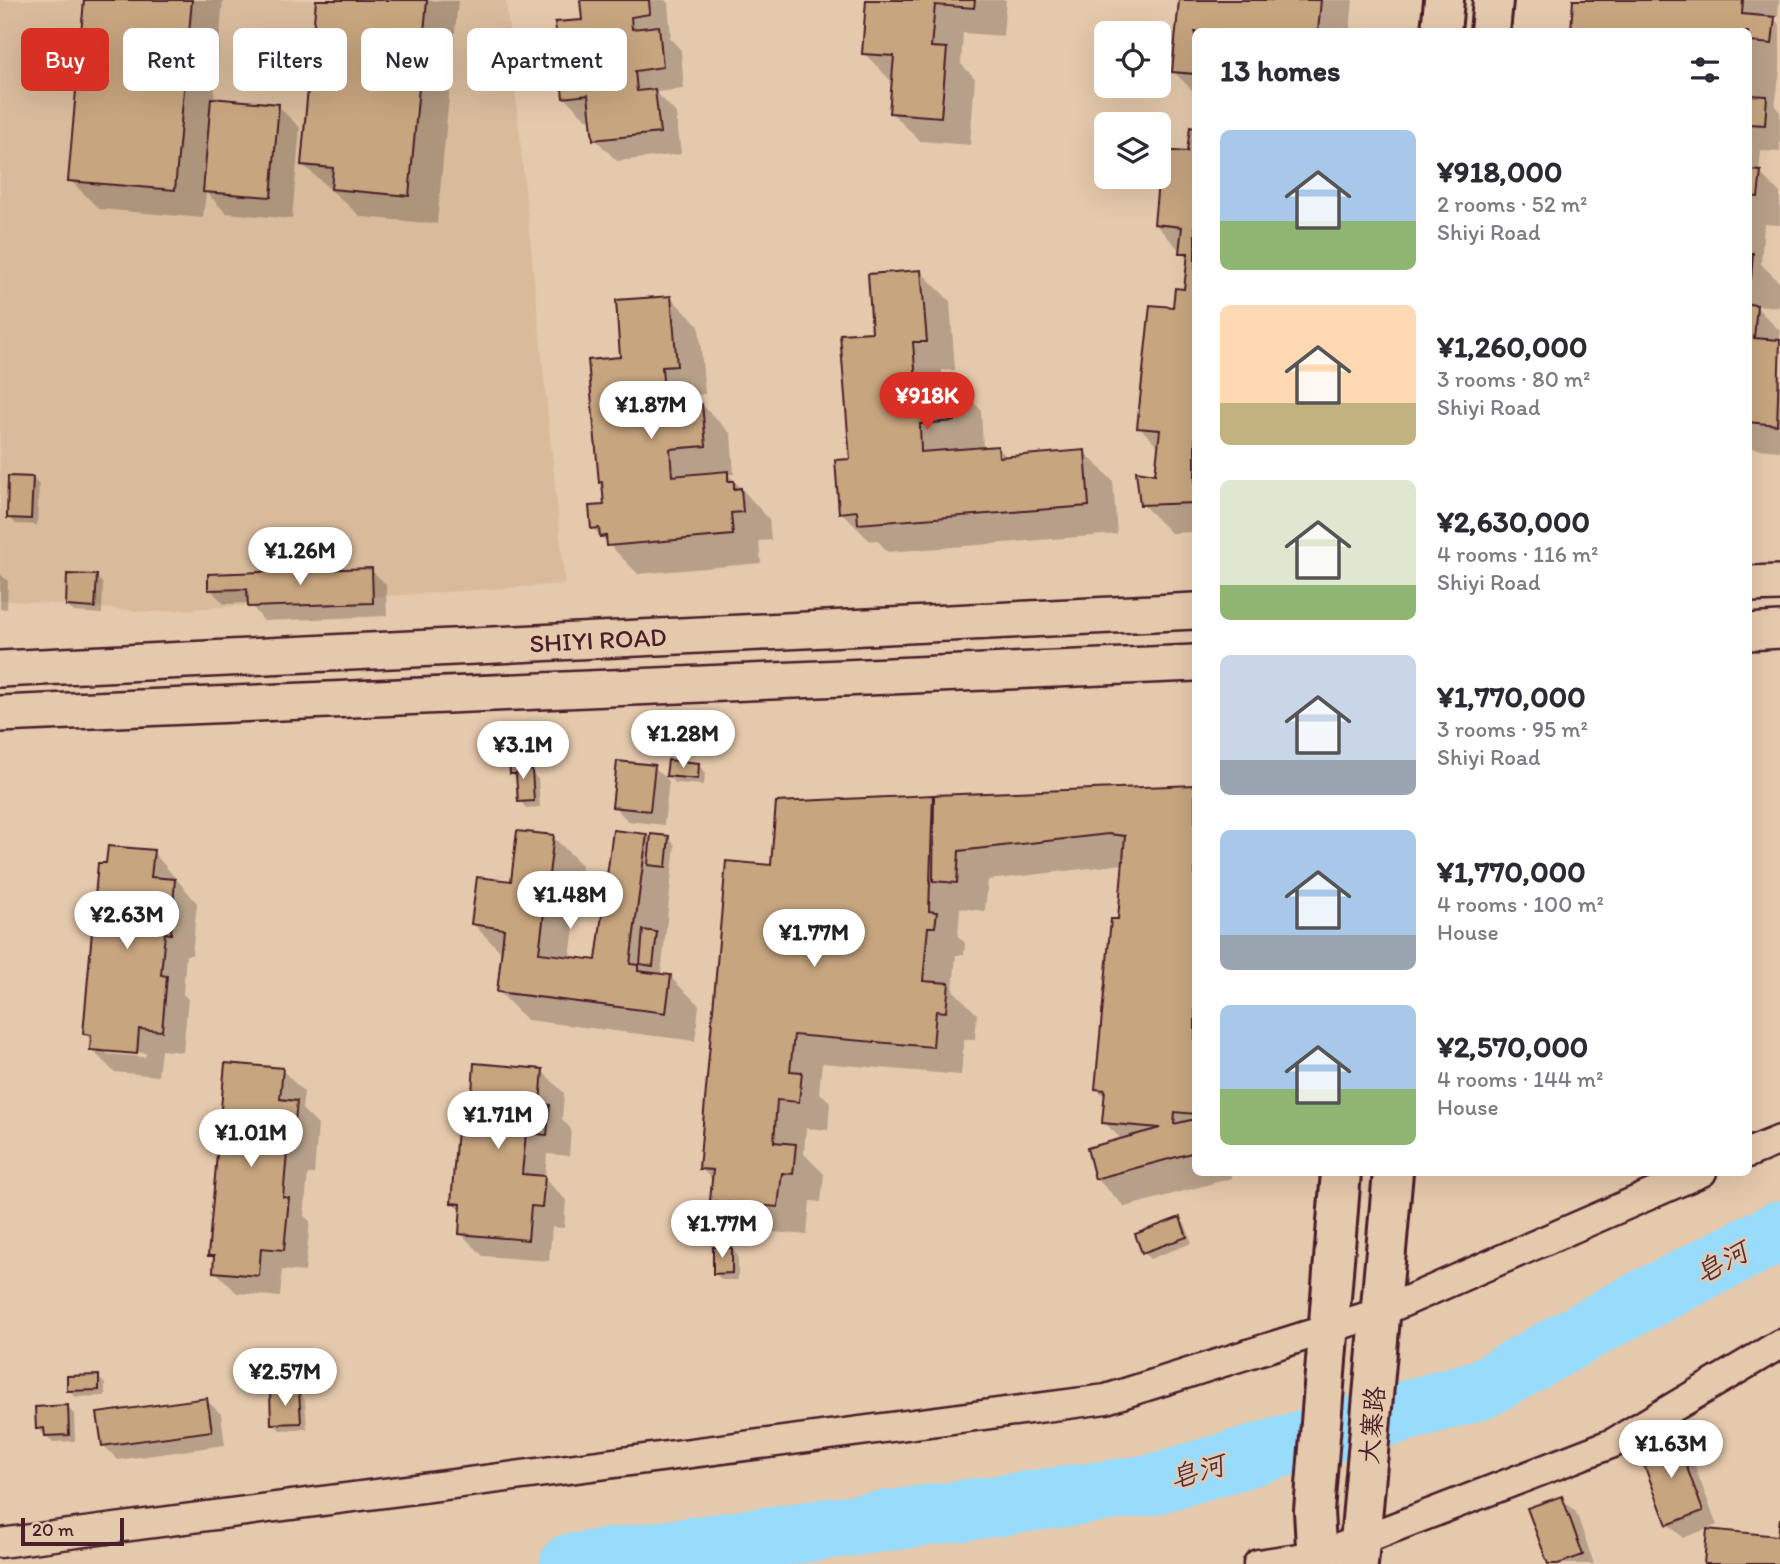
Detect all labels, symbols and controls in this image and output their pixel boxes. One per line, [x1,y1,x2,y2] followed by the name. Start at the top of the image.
[1094,21,1171,189] map controls
[1094,21,1171,98] button: locate
[21,28,109,91] chip: Buy
[123,28,219,91] chip: Rent
[233,28,347,91] chip: Filters
[361,28,453,91] chip: New
[467,28,627,91] chip: Apartment
[1686,51,1724,89] icon: filters
[1220,52,1340,89] text: 13 homes
[1094,112,1171,189] button: layers
[1437,153,1562,190] text: ¥918,000
[1276,158,1360,242] icon: home
[1437,190,1587,218] text: 2 rooms · 52 m²
[1437,218,1540,246] text: Shiyi Road
[1437,328,1588,365] text: ¥1,260,000
[1276,333,1360,417] icon: home
[1437,365,1591,393] text: 3 rooms · 80 m²
[878,372,976,432] pin: ¥918K
[896,381,958,409] text: ¥918K
[594,382,708,441] pin: ¥1.87M
[615,390,687,418] text: ¥1.87M
[1437,393,1540,421] text: Shiyi Road
[1437,503,1590,540] text: ¥2,630,000
[1276,508,1360,592] icon: home
[243,528,357,587] pin: ¥1.26M
[264,536,336,564] text: ¥1.26M
[1437,540,1599,568] text: 4 rooms · 116 m²
[1437,568,1540,596] text: Shiyi Road
[529,620,667,660] street label: SHIYI ROAD
[1437,678,1586,715] text: ¥1,770,000
[1276,683,1360,767] icon: home
[626,710,740,770] pin: ¥1.28M
[1437,715,1588,743] text: 3 rooms · 95 m²
[647,719,719,747] text: ¥1.28M
[474,722,572,781] pin: ¥3.1M
[493,730,553,758] text: ¥3.1M
[1437,743,1540,771] text: Shiyi Road
[1437,853,1586,890] text: ¥1,770,000
[1276,858,1360,942] icon: home
[513,872,627,931] pin: ¥1.48M
[533,880,607,908] text: ¥1.48M
[1437,890,1604,918] text: 4 rooms · 100 m²
[70,892,184,951] pin: ¥2.63M
[90,900,164,928] text: ¥2.63M
[757,909,871,969] pin: ¥1.77M
[779,918,849,946] text: ¥1.77M
[1437,918,1499,946] text: House
[1437,1028,1588,1065] text: ¥2,570,000
[1276,1033,1360,1117] icon: home
[1437,1065,1603,1093] text: 4 rooms · 144 m²
[441,1092,555,1151] pin: ¥1.71M
[1437,1093,1499,1121] text: House
[463,1100,533,1128] text: ¥1.71M
[194,1110,308,1169] pin: ¥1.01M
[215,1118,287,1146] text: ¥1.01M
[665,1200,779,1260] pin: ¥1.77M
[687,1209,757,1237] text: ¥1.77M
[1688,1232,1757,1290] water label: 皂河
[228,1348,342,1408] pin: ¥2.57M
[249,1357,321,1385] text: ¥2.57M
[1353,1385,1391,1465] street label: 大寨路
[1614,1420,1728,1480] pin: ¥1.63M
[1635,1429,1707,1457] text: ¥1.63M
[1165,1446,1232,1495] water label: 皂河
[21,1515,124,1547] scale bar
[32,1518,74,1541] text: 20 m

